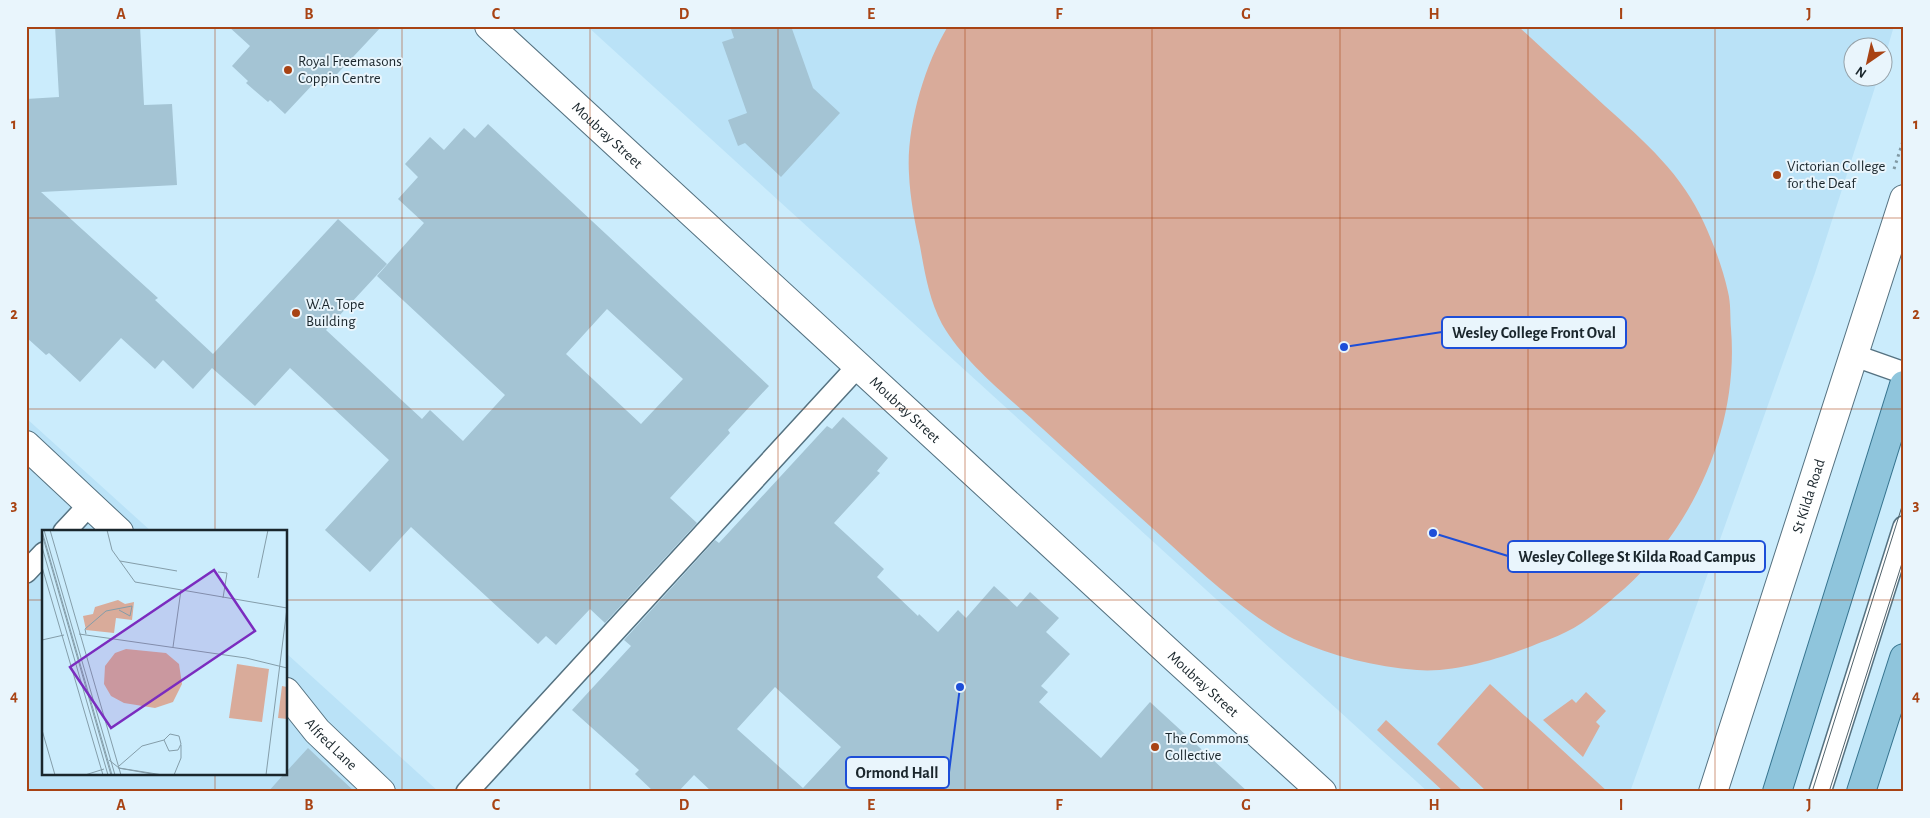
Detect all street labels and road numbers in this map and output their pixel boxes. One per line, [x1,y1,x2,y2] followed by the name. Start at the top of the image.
[569,99,646,171] street label: Moubray Street
[867,374,944,446] street label: Moubray Street
[1789,457,1827,535] street label: St Kilda Road
[1165,648,1242,720] street label: Moubray Street
[302,715,360,773] street label: Alfred Lane

